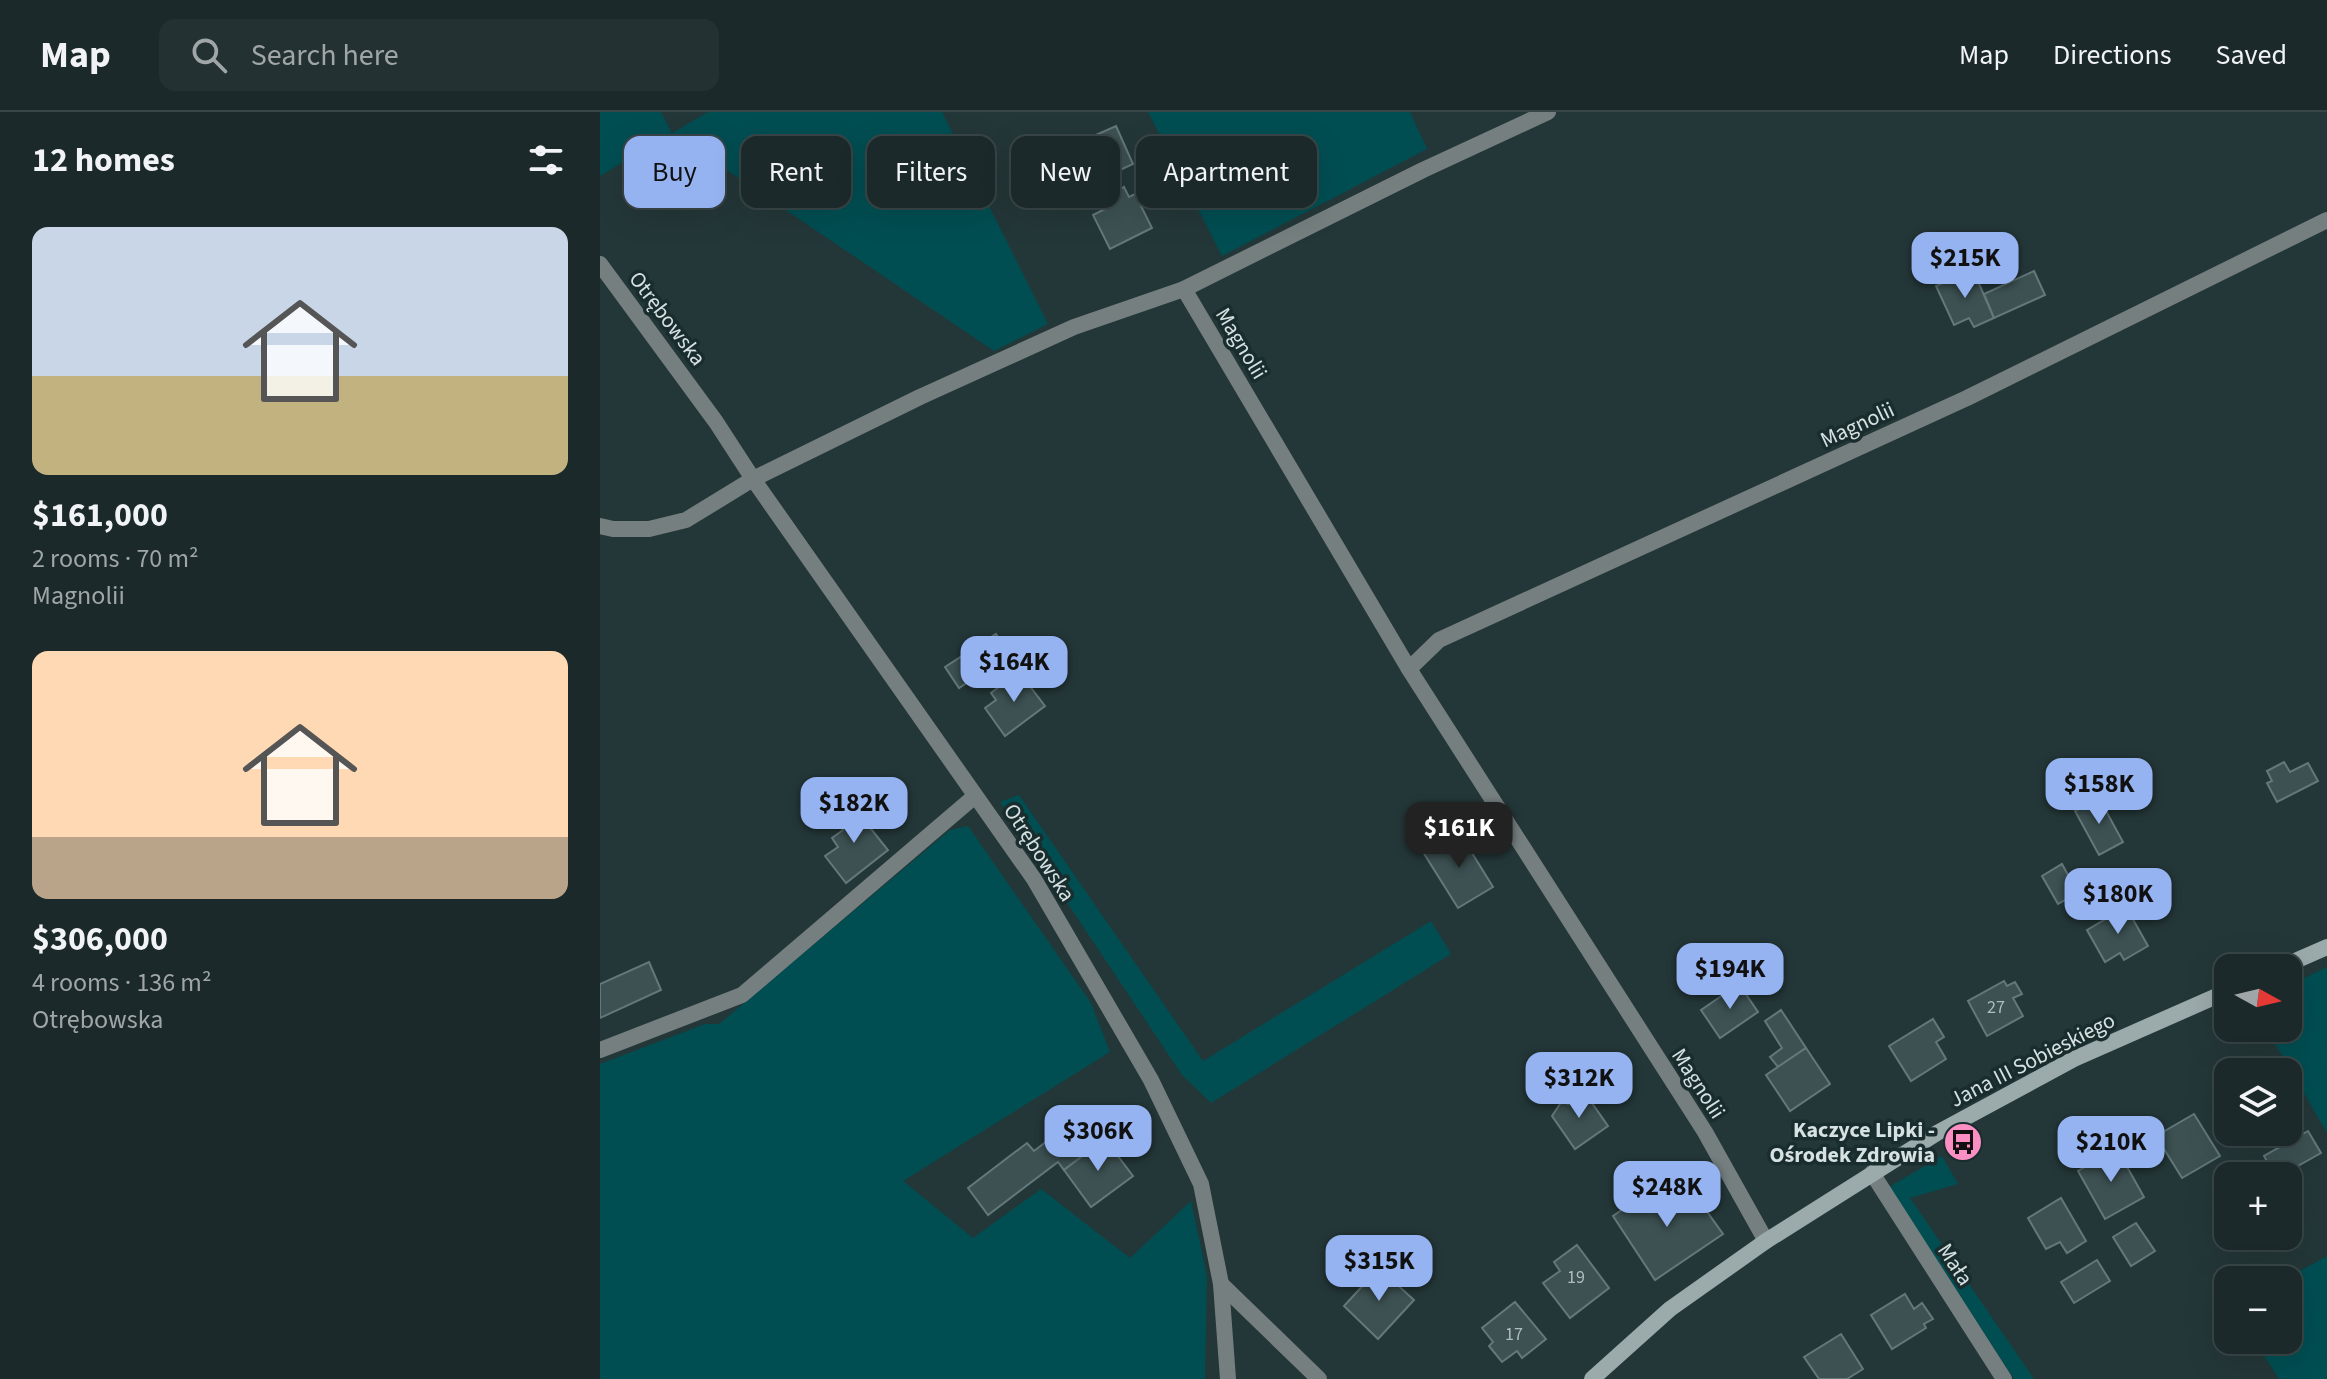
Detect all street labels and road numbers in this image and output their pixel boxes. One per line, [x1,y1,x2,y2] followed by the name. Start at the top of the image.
[621,265,713,373] street label: Otrębowska
[1207,302,1275,385] street label: Magnolii
[1815,394,1900,456] street label: Magnolii
[995,797,1083,908] street label: Otrębowska
[1944,1004,2121,1115] street label: Jana III Sobieskiego
[1663,1042,1733,1125] street label: Magnolii
[1930,1237,1981,1292] street label: Mała

